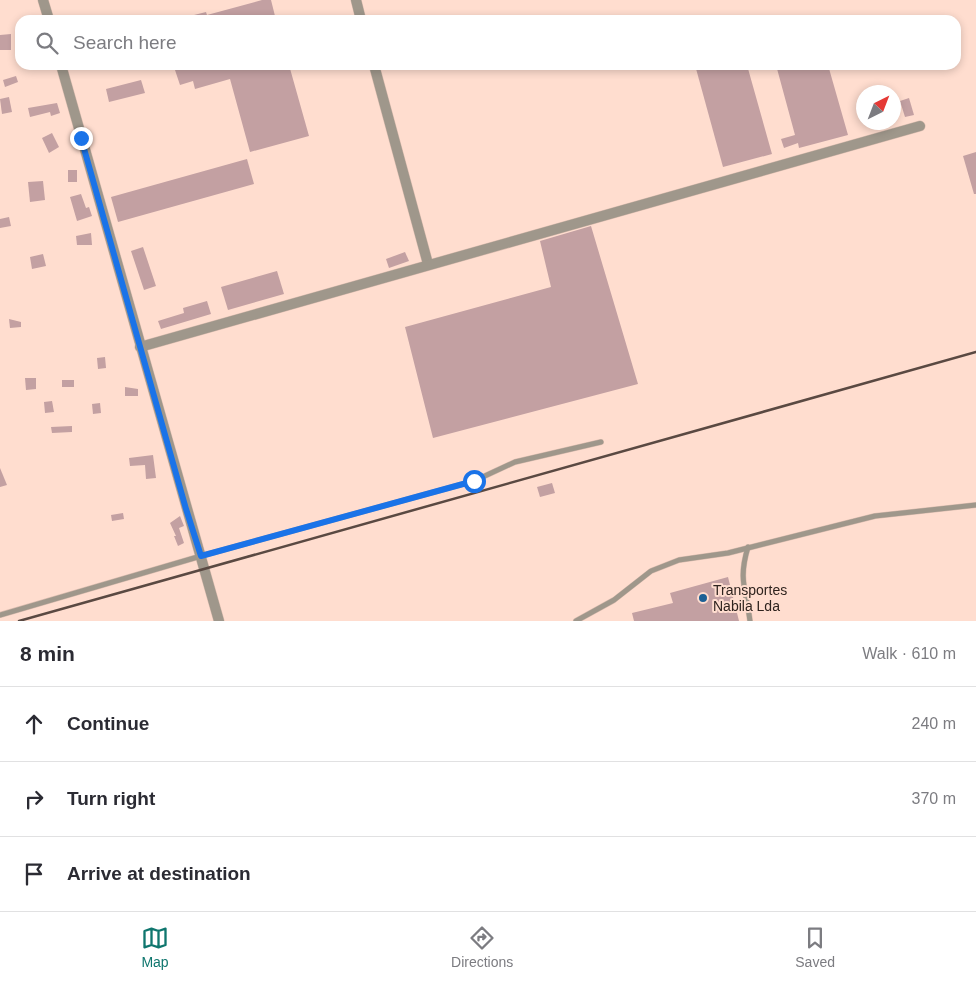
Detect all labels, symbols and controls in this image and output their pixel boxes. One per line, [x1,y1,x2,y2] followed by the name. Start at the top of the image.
[15,15,961,70] search box
[33,29,61,57] icon: search
[73,32,177,53] text: Search here
[856,85,901,130] north arrow
[70,127,93,150] route end
[463,470,486,493] route start
[713,582,787,614] place label: Transportes Nabila Lda
[697,592,709,604] marker: Transportes Nabila Lda
[20,642,75,665] text: 8 min
[862,645,956,662] text: Walk · 610 m
[20,710,48,738] icon: ahead
[67,713,149,734] text: Continue
[912,715,956,732] text: 240 m
[20,785,48,813] icon: right
[67,788,155,809] text: Turn right
[912,790,956,807] text: 370 m
[20,860,48,888] icon: arrive
[67,863,251,884] text: Arrive at destination
[141,924,169,970] tab: Map
[451,924,513,970] tab: Directions
[795,924,835,970] tab: Saved

